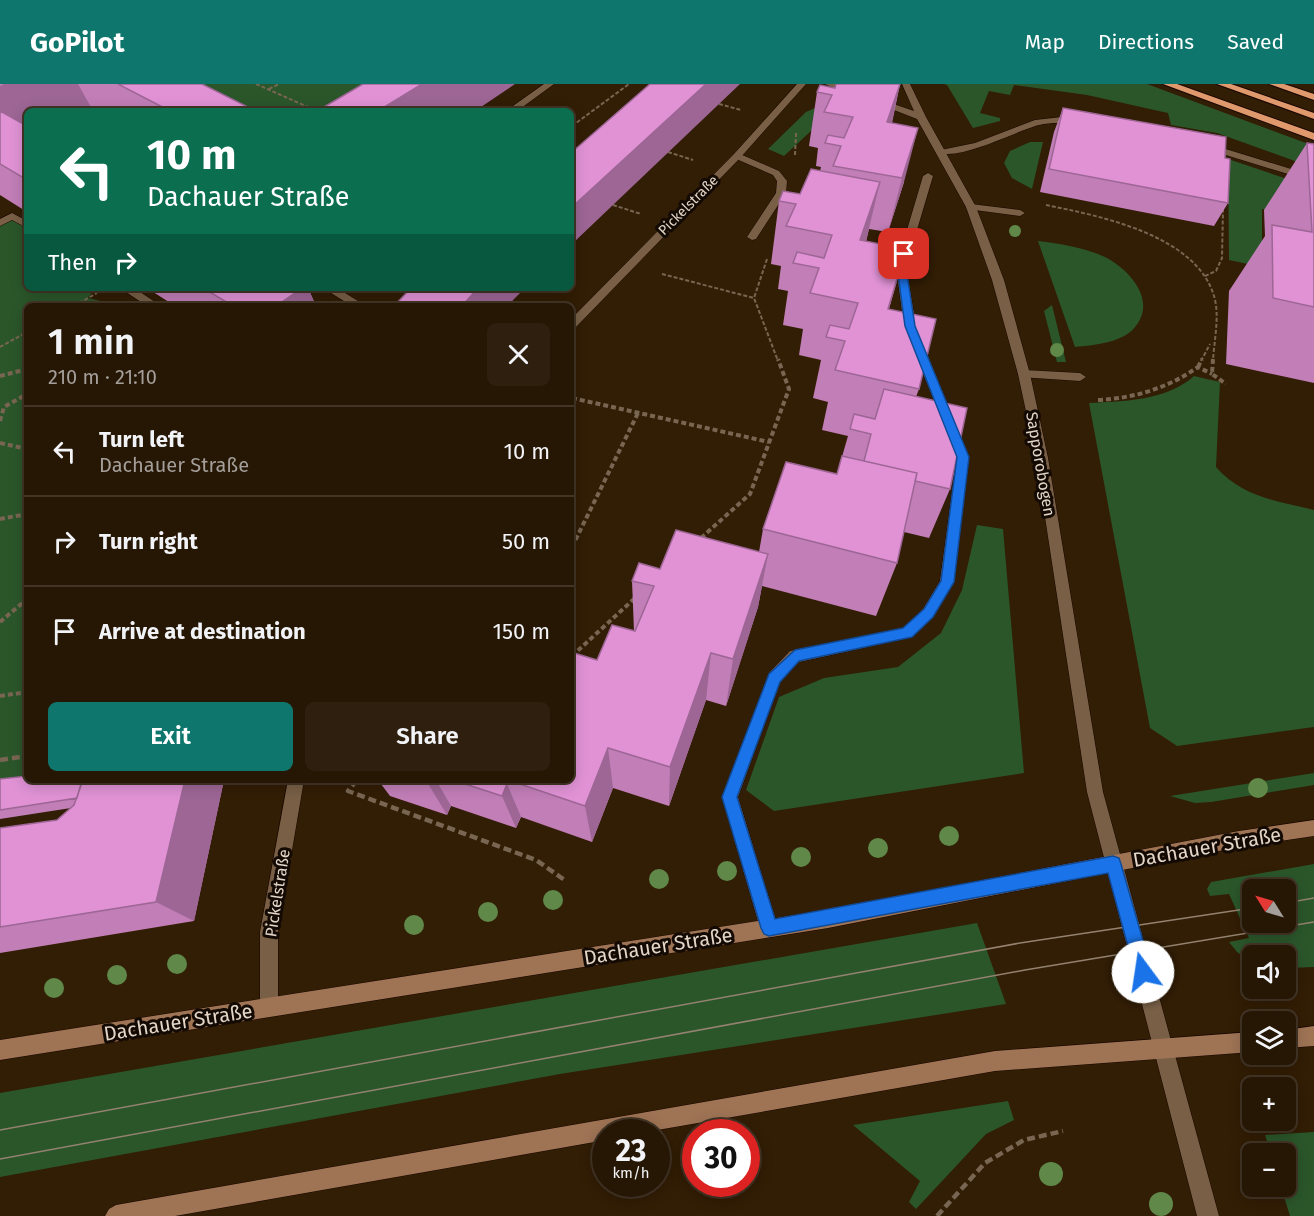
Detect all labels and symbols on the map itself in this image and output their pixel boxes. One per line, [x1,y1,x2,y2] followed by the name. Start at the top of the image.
[655,172,722,239] street label: Pickelstraße
[878,228,929,279] pin
[1022,410,1059,518] street label: Sapporobogen
[1131,822,1283,872] street label: Dachauer Straße
[261,848,294,938] street label: Pickelstraße
[1242,879,1296,933] north arrow
[582,922,734,970] street label: Dachauer Straße
[1111,940,1175,1004] position arrow
[102,998,254,1046] street label: Dachauer Straße
[682,1119,760,1197] speed limit sign: 30

